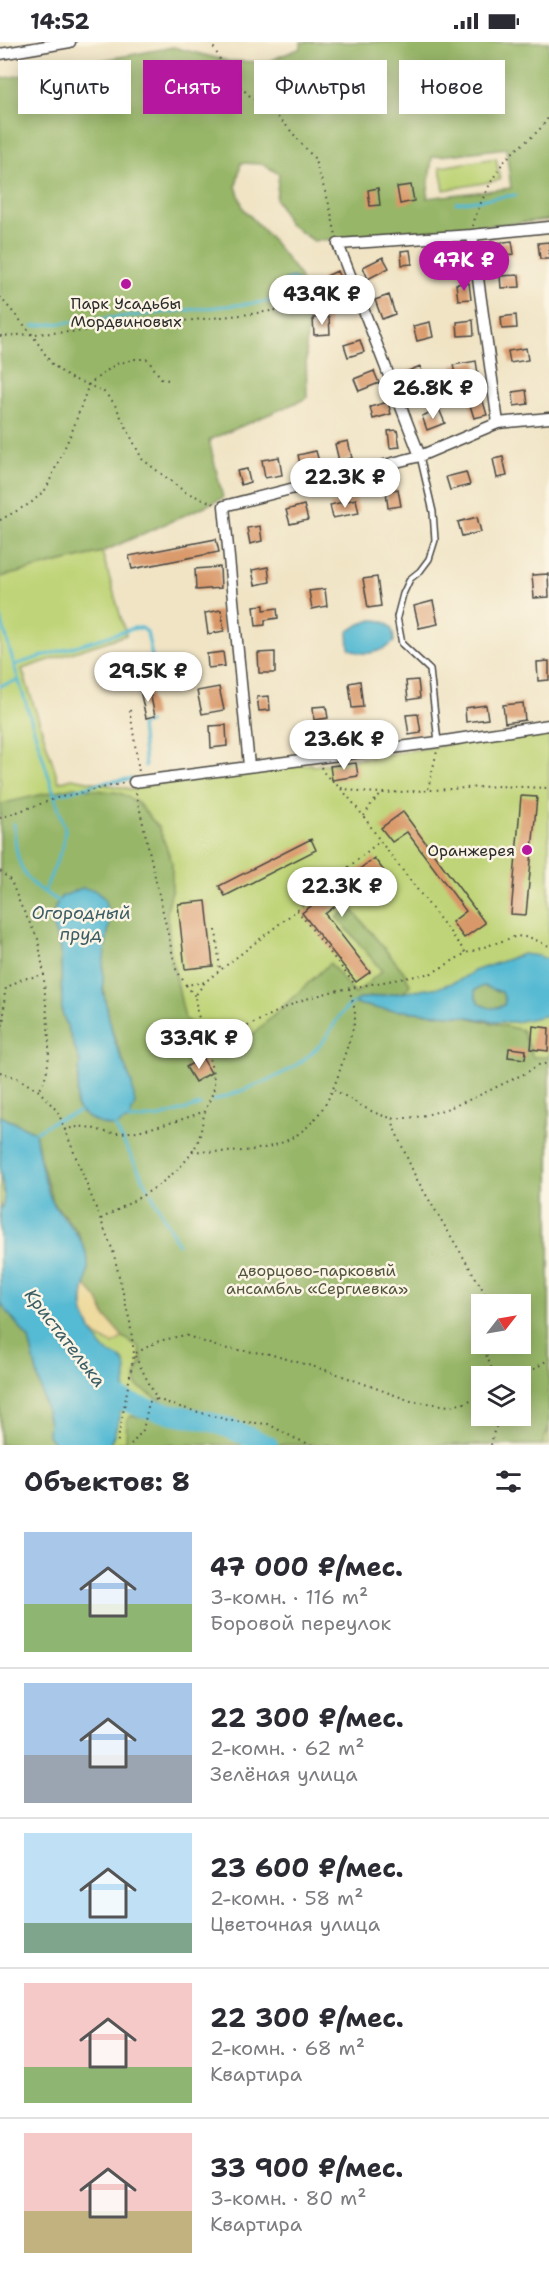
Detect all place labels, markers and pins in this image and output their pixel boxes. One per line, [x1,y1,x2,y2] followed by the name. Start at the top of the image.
[422,241,506,292] pin: 47K ₽
[267,275,377,326] pin: 43.9K ₽
[119,277,133,291] marker: Парк Усадьбы Мордвиновых
[71,293,181,332] place label: Парк Усадьбы Мордвиновых
[378,369,488,420] pin: 26.8K ₽
[290,458,400,509] pin: 22.3K ₽
[93,652,203,703] pin: 29.5K ₽
[289,720,399,771] pin: 23.6K ₽
[427,840,515,861] place label: Оранжерея
[520,843,534,857] marker: Оранжерея
[287,867,397,918] pin: 22.3K ₽
[144,1019,254,1070] pin: 33.9K ₽

